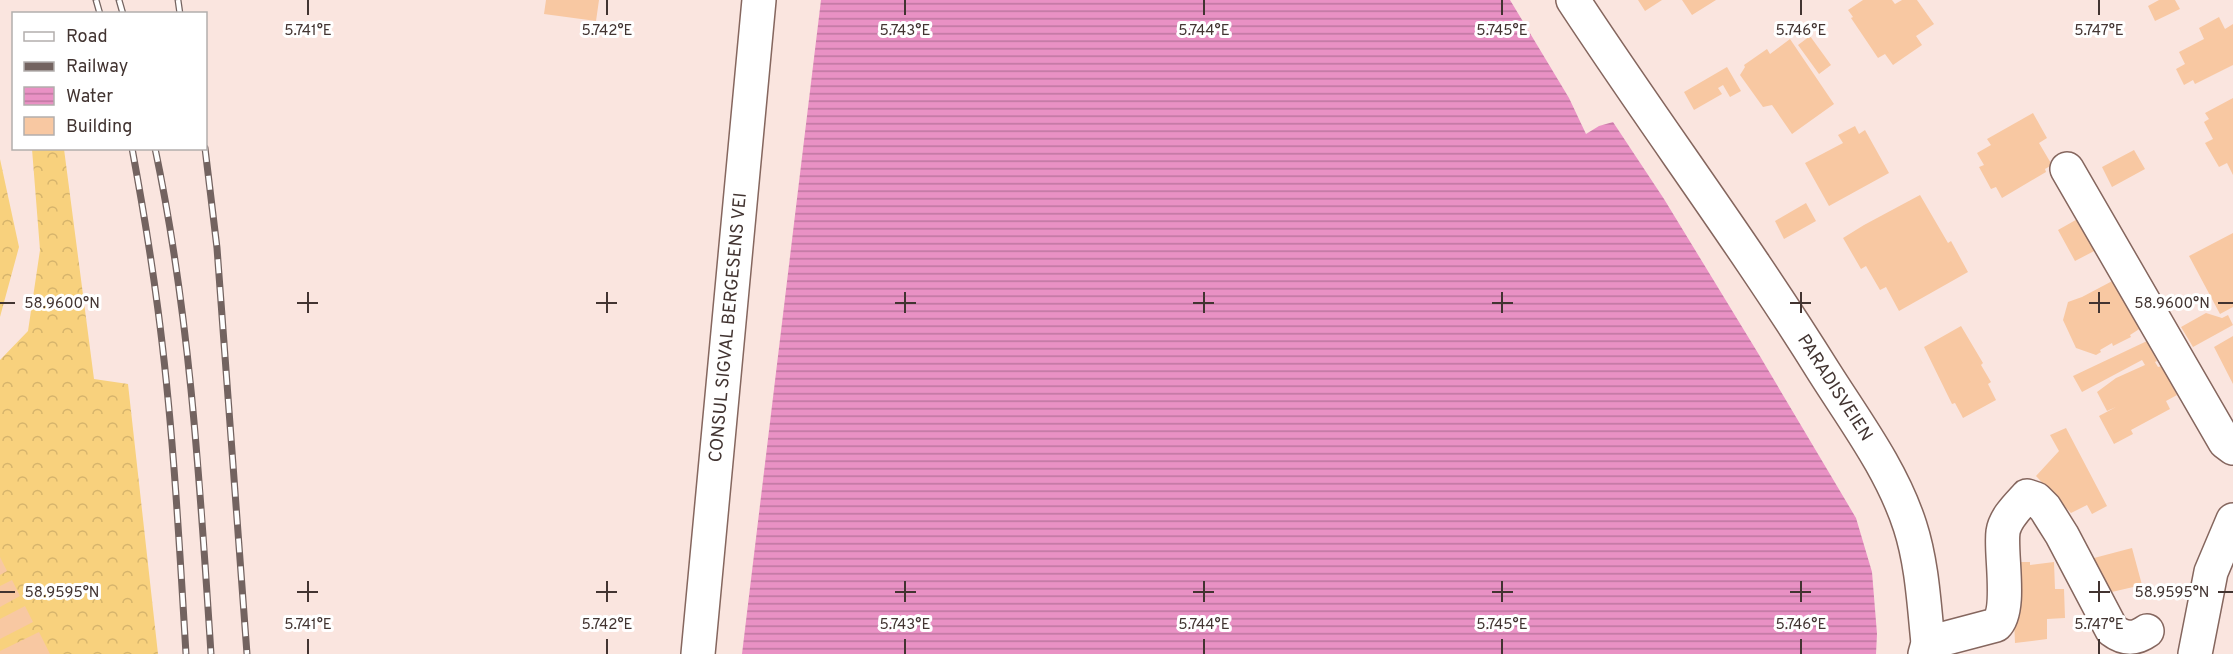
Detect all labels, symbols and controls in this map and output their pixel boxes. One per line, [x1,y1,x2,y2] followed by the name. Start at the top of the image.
[12,12,207,150] legend
[284,22,332,41] text: 5.741°E
[581,22,633,41] text: 5.742°E
[880,22,931,41] text: 5.743°E
[1178,22,1230,41] text: 5.744°E
[1476,22,1528,41] text: 5.745°E
[1776,22,1826,41] text: 5.746°E
[2074,22,2124,41] text: 5.747°E
[66,26,108,49] text: Road
[66,56,128,79] text: Railway
[66,86,113,109] text: Water
[66,116,132,139] text: Building
[704,192,752,463] street label: CONSUL SIGVAL BERGESENS VEI
[24,295,100,314] text: 58.9600°N
[2134,295,2210,314] text: 58.9600°N
[1792,330,1878,446] street label: PARADISVEIEN
[25,584,99,603] text: 58.9595°N
[2135,584,2209,603] text: 58.9595°N
[284,616,332,635] text: 5.741°E
[581,616,633,635] text: 5.742°E
[880,616,931,635] text: 5.743°E
[1178,616,1230,635] text: 5.744°E
[1476,616,1528,635] text: 5.745°E
[1776,616,1826,635] text: 5.746°E
[2074,616,2124,635] text: 5.747°E

